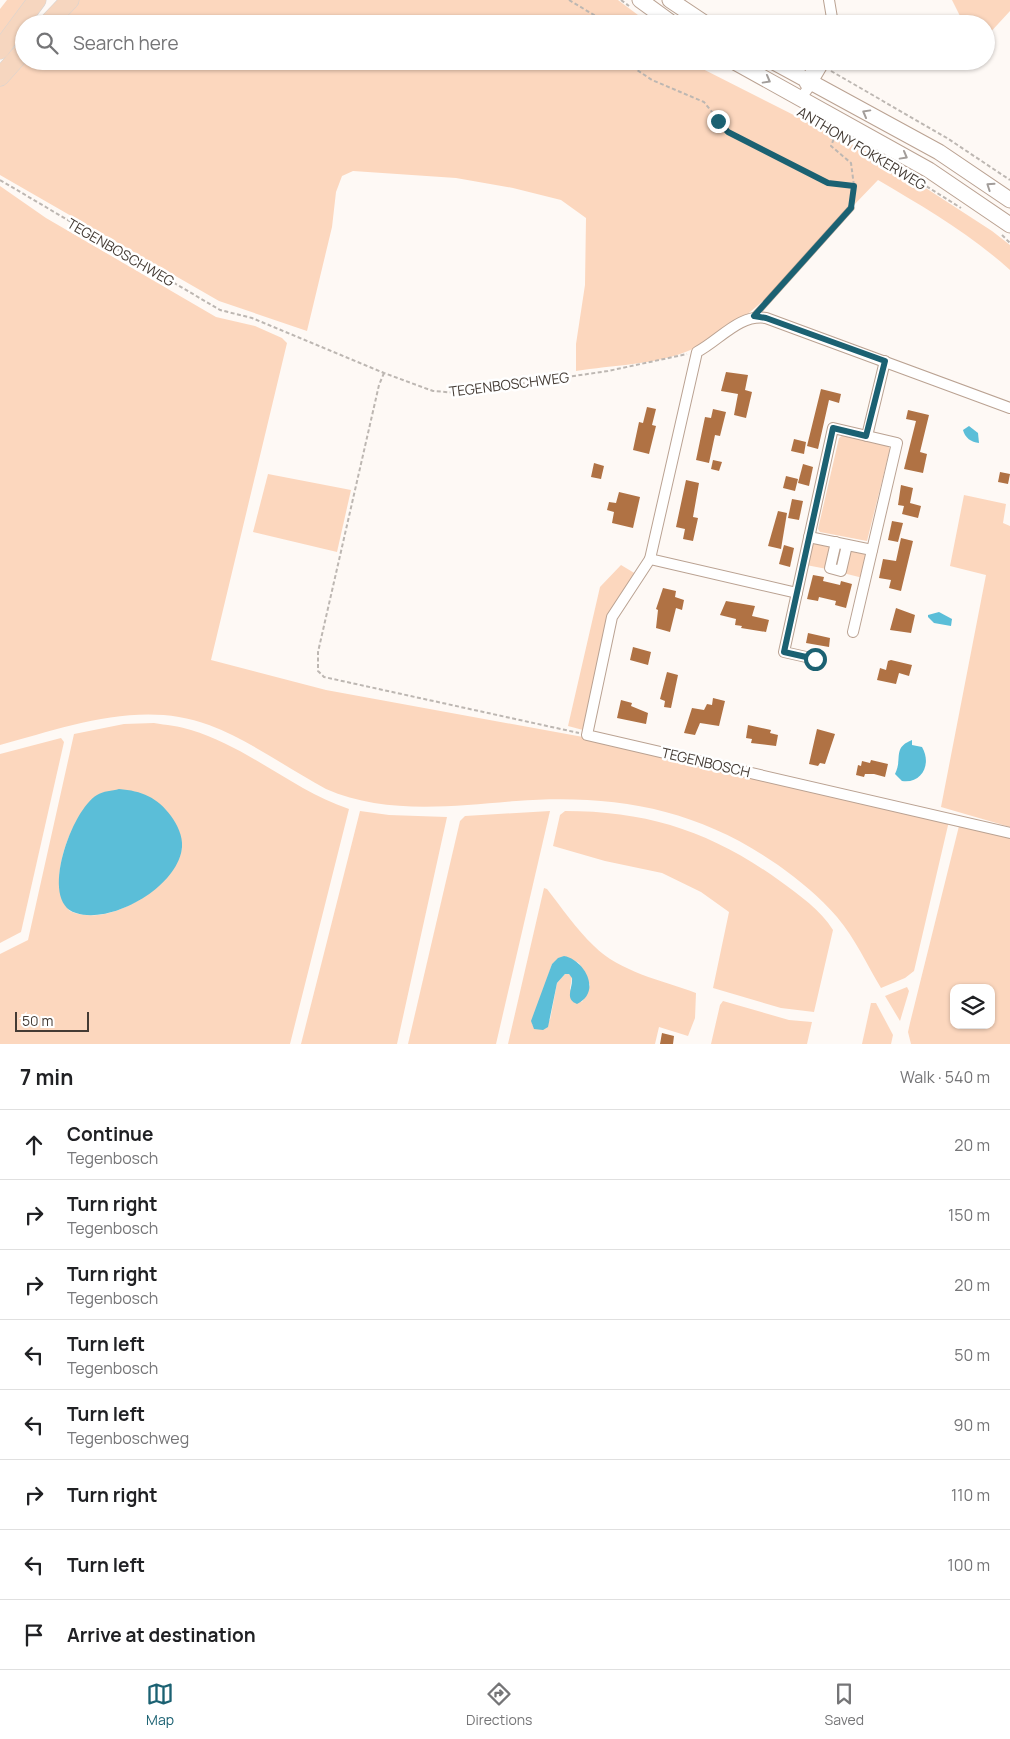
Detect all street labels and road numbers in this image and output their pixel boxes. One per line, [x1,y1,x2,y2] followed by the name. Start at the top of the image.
[794,102,930,194] street label: ANTHONY FOKKERWEG
[64,214,178,290] street label: TEGENBOSCHWEG
[448,367,570,401] street label: TEGENBOSCHWEG
[660,743,752,781] street label: TEGENBOSCH

